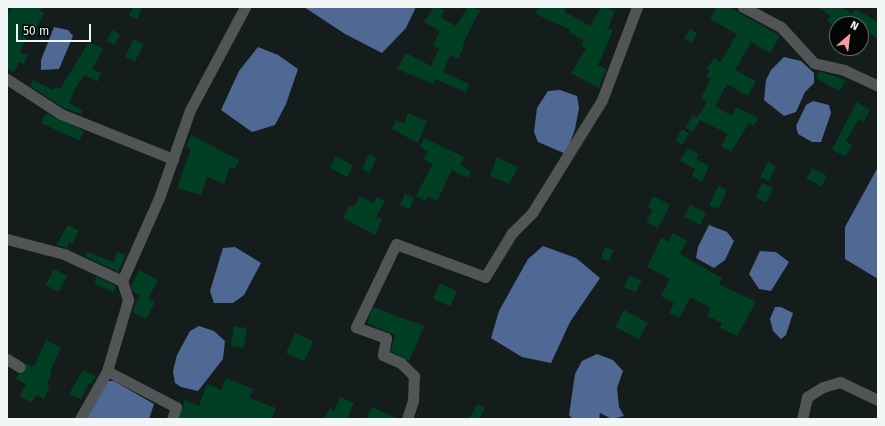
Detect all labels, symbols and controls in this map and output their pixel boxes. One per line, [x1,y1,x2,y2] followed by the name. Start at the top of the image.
[18,16,93,42] scale bar
[829,16,869,56] north arrow
[848,18,861,33] text: N
[23,24,49,38] text: 50 m

